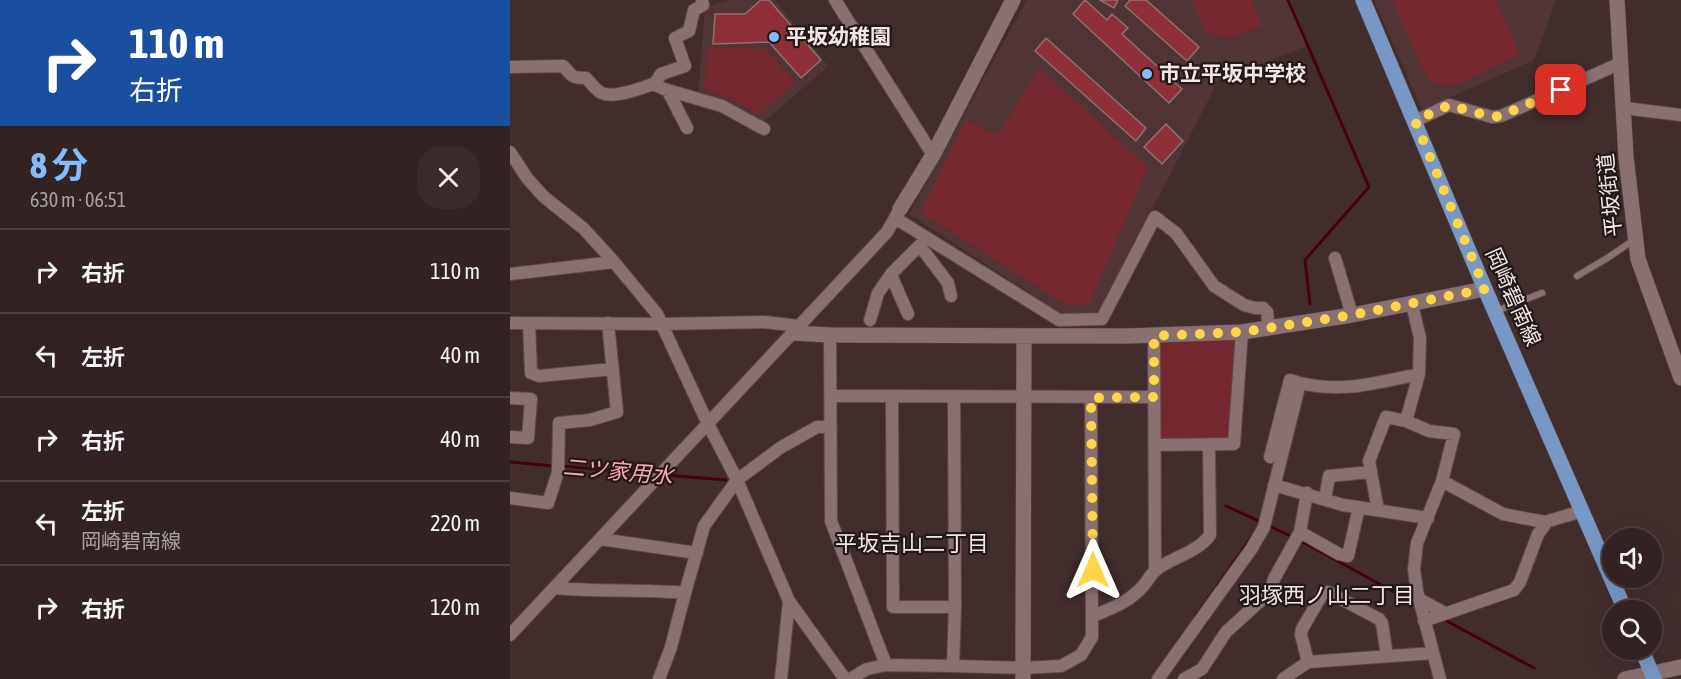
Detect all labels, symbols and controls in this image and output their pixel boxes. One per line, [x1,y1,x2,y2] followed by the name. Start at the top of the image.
[129,19,224,67] text: 110 m
[30,24,108,102] icon: right
[786,24,891,48] place label: 平坂幼稚園
[767,30,781,44] marker: 平坂幼稚園
[1159,61,1306,85] place label: 市立平坂中学校
[1535,64,1586,115] pin
[1140,67,1154,81] marker: 市立平坂中学校
[1544,73,1577,106] icon: arrive
[129,75,183,106] text: 右折
[30,144,88,186] text: 8 分
[417,146,480,209] button: close
[1593,152,1625,238] street label: 平坂街道
[30,188,126,211] text: 630 m · 06:51
[1482,244,1546,349] street label: 岡崎碧南線
[30,255,63,288] icon: right
[430,258,480,284] text: 110 m
[81,260,125,286] text: 右折
[30,339,63,372] icon: left
[440,342,480,368] text: 40 m
[81,344,125,370] text: 左折
[30,423,63,456] icon: right
[440,426,480,452] text: 40 m
[81,428,125,454] text: 右折
[562,453,676,489] water label: 二ツ家用水
[81,498,125,524] text: 左折
[30,507,63,540] icon: left
[430,510,480,536] text: 220 m
[1602,528,1662,660] map controls
[1602,528,1662,588] button: sound
[81,529,181,552] text: 岡崎碧南線
[835,530,989,556] district label: 平坂吉山二丁目
[1061,538,1125,602] position arrow
[1239,582,1415,608] district label: 羽塚西ノ山二丁目
[30,591,63,624] icon: right
[430,594,480,620] text: 120 m
[81,596,125,622] text: 右折
[1602,600,1662,660] button: search

